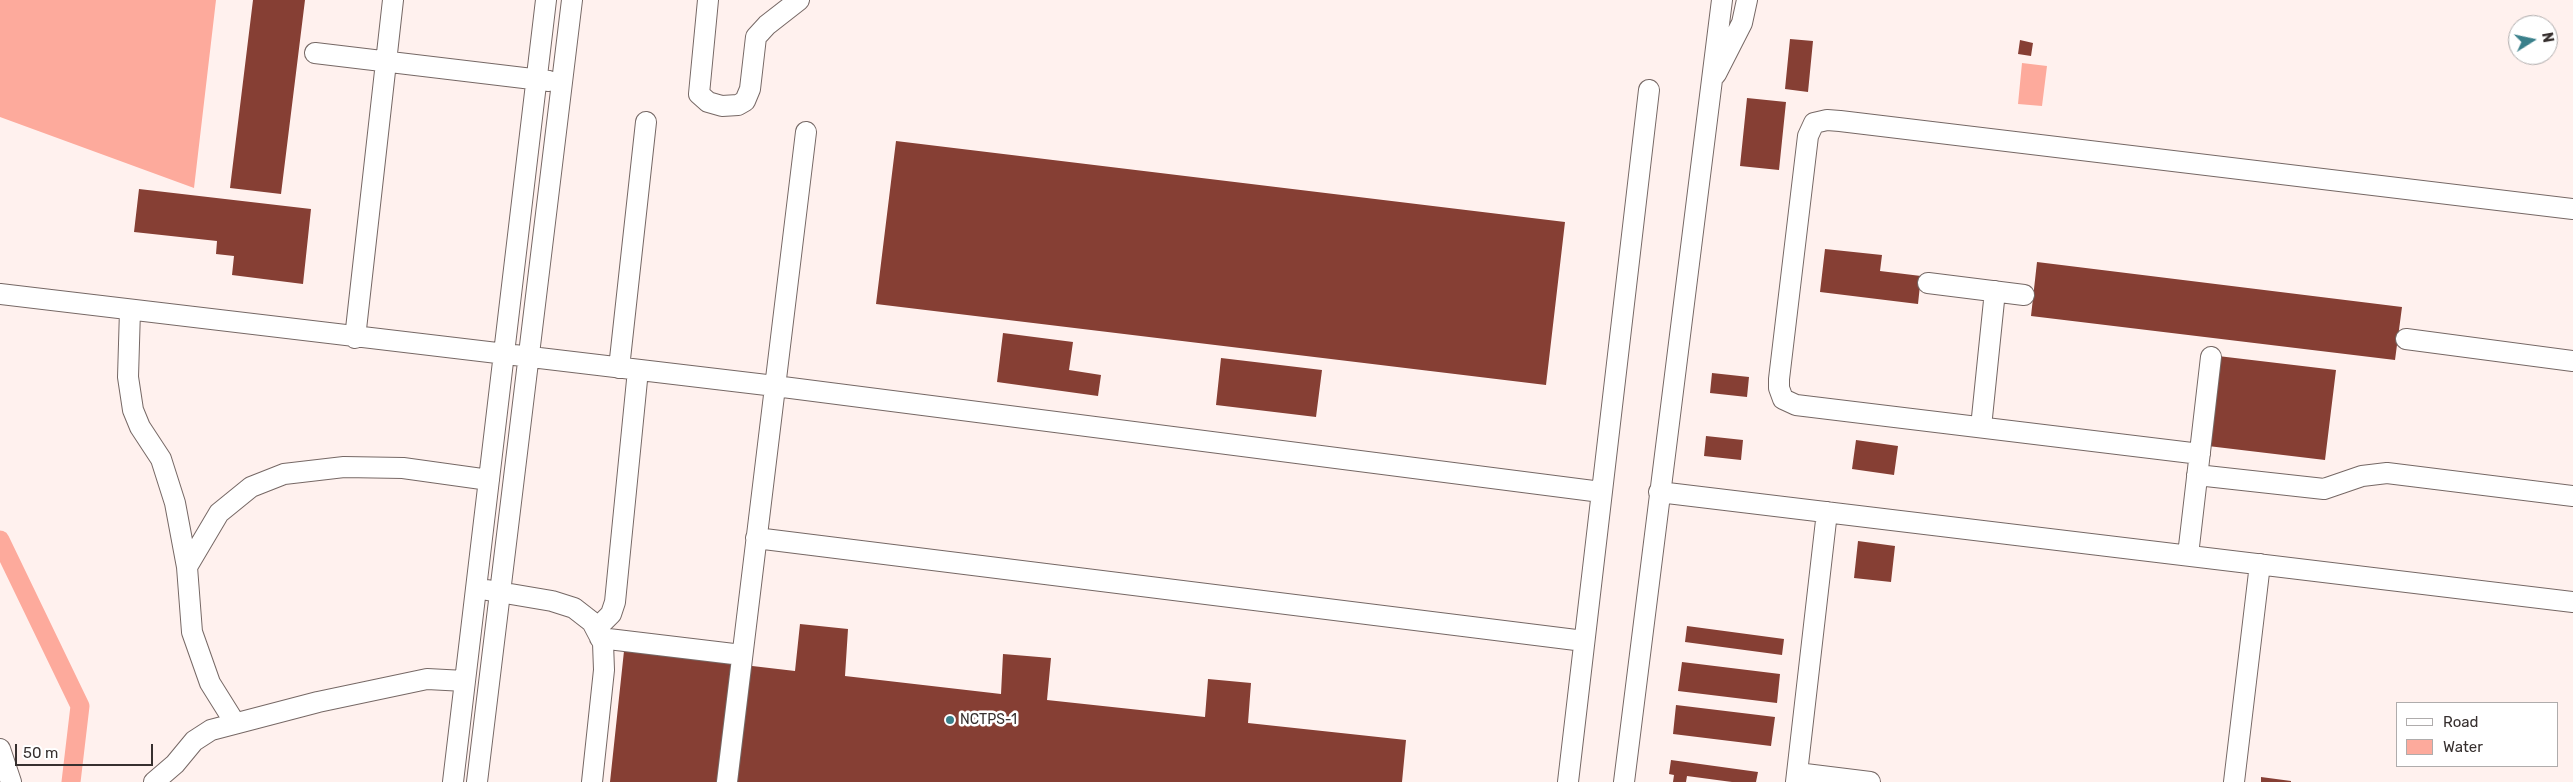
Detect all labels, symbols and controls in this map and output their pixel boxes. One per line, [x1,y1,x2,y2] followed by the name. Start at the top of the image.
[2508,15,2558,65] north arrow
[2538,31,2557,44] text: N
[2396,702,2558,767] legend
[960,712,1017,728] place label: NCTPS-1
[2443,713,2479,731] text: Road
[944,714,956,726] marker: NCTPS-1
[18,734,155,766] scale bar
[2443,738,2483,756] text: Water
[23,744,58,762] text: 50 m

